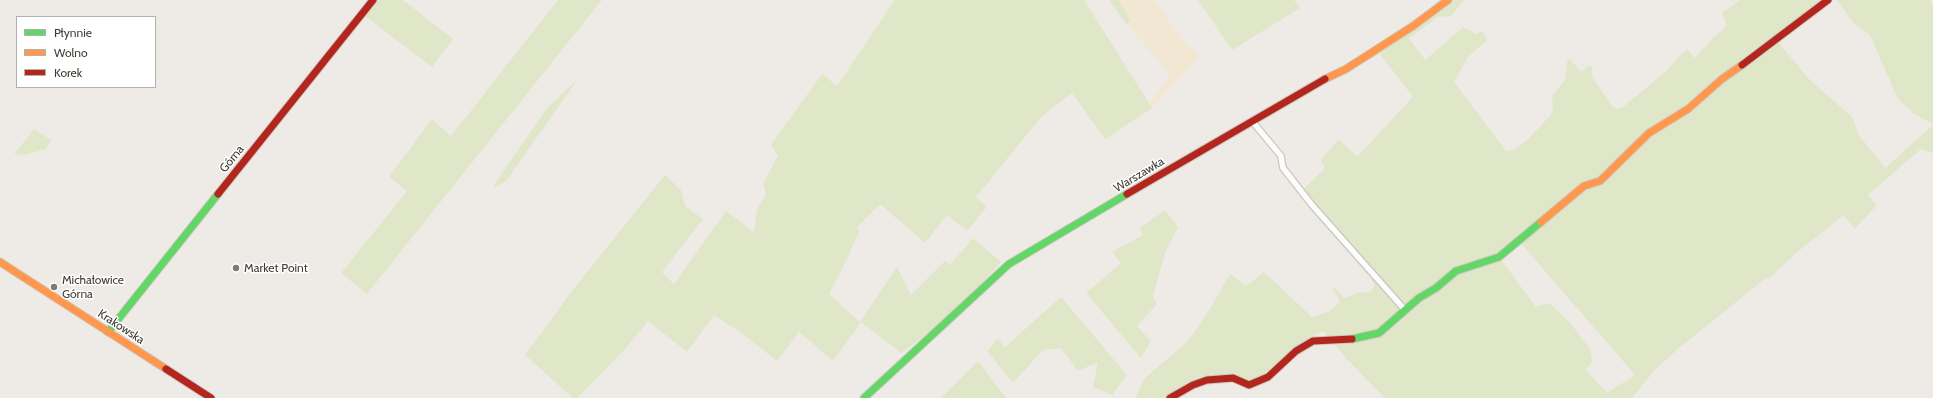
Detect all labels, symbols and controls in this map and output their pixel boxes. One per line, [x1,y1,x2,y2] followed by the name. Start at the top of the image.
[16,16,156,88] legend
[54,25,92,40] text: Płynnie
[54,45,88,60] text: Wolno
[54,65,82,80] text: Korek
[217,142,247,176] street label: Górna
[1111,154,1167,196] street label: Warszawka
[244,261,308,275] place label: Market Point
[231,263,241,273] marker: Market Point
[62,273,124,301] place label: Michałowice Górna
[49,282,59,292] marker: Michałowice Górna
[95,307,147,347] street label: Krakowska

